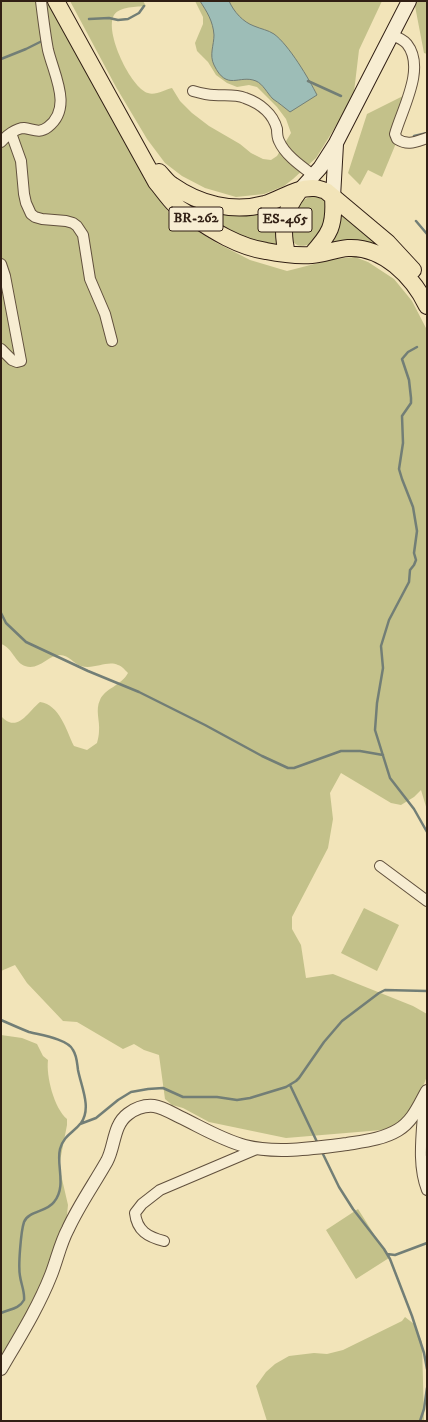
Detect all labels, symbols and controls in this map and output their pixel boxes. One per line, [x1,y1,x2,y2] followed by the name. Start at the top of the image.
[169,207,223,231] road number: BR-262
[258,208,312,232] road number: ES-465

